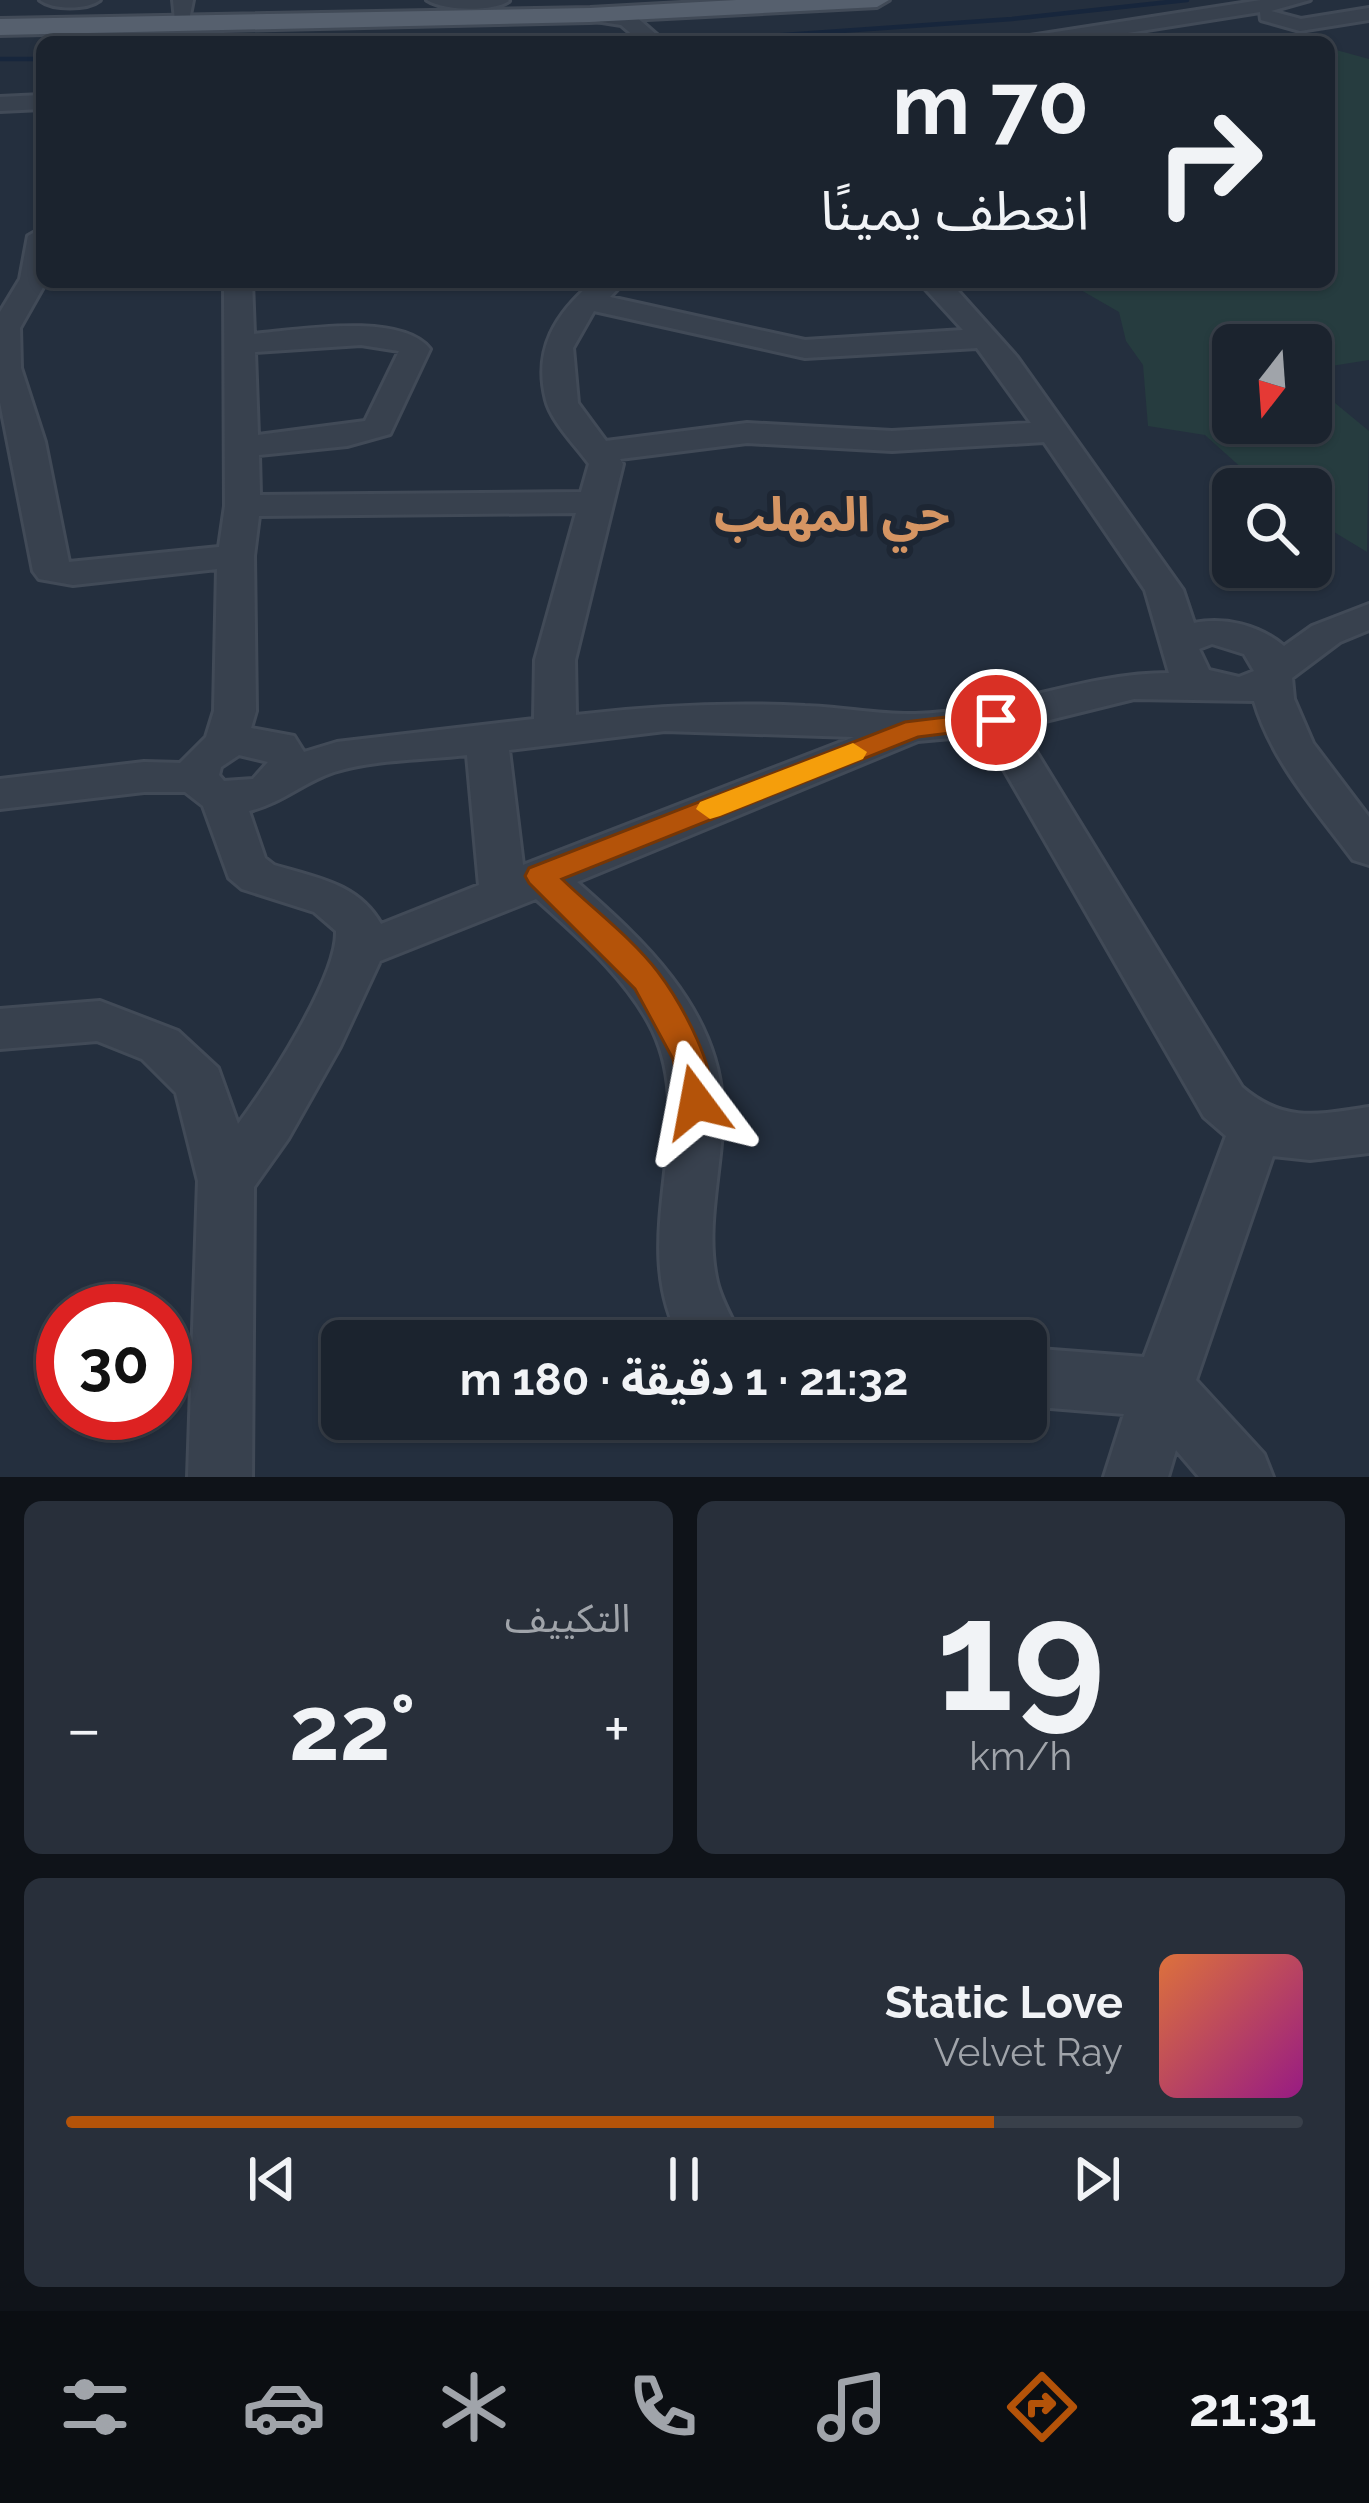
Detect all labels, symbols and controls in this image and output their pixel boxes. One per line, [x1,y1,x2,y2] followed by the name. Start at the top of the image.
[892,55,1089,154] text: 70 m
[1131,84,1287,240] icon: right
[820,179,1089,243] text: انعطف يمينًا
[1212,324,1332,444] north arrow
[1212,324,1332,588] map controls
[1212,468,1332,588] button: search
[714,486,950,553] district label: حي المهلب
[945,669,1047,771] pin
[963,687,1029,753] icon: arrive
[633,1039,759,1165] position arrow
[36,1284,192,1440] speed limit sign: 30
[460,1353,908,1406] text: 21:32 · 1 دقيقة · 180 m
[936,1563,1105,1747] text: 19
[505,1595,631,1641] text: التكييف
[289,1675,416,1781] text: 22°
[66,1690,102,1767] text: −
[603,1690,630,1767] text: +
[969,1733,1072,1779] text: km/h
[885,1976,1123,2029] text: Static Love
[934,2029,1123,2075] text: Velvet Ray
[239,2146,305,2212] icon: previous
[651,2146,717,2212] icon: pause
[1064,2146,1130,2212] icon: next
[53,2365,137,2449] icon: filters
[242,2365,326,2449] icon: car
[432,2365,516,2449] icon: climate
[621,2365,705,2449] icon: phone
[810,2365,894,2449] icon: music
[1000,2365,1084,2449] icon: directions
[1189,2375,1316,2439] text: 21:31

